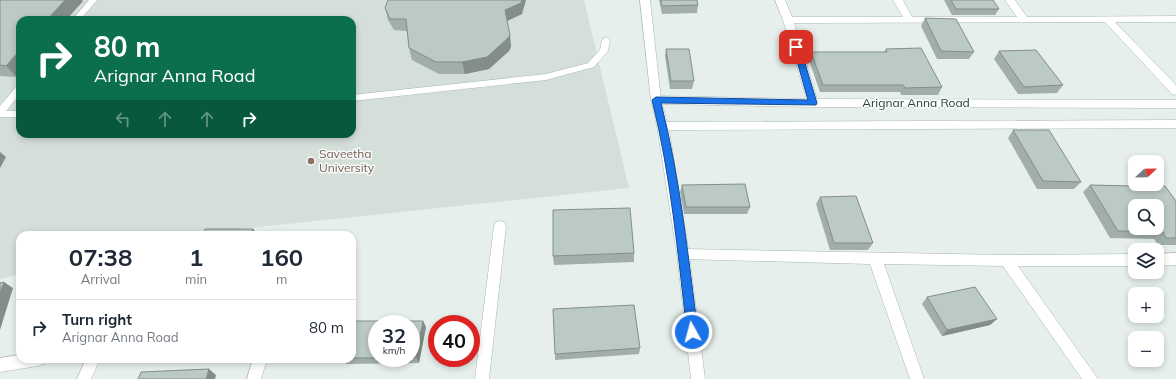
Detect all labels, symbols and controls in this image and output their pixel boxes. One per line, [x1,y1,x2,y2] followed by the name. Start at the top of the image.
[94,29,160,64] text: 80 m
[779,30,813,64] pin
[28,32,80,84] icon: right
[785,36,807,58] icon: arrive
[94,64,255,87] text: Arignar Anna Road
[862,95,970,110] street label: Arignar Anna Road
[112,108,134,130] icon: left
[154,108,176,130] icon: ahead
[196,108,218,130] icon: ahead
[238,108,260,130] icon: right
[319,146,375,175] place label: Saveetha University
[1128,155,1164,191] north arrow
[1128,155,1164,367] map controls
[306,156,316,166] marker: Saveetha University
[1128,199,1164,235] button: search
[69,242,132,272] text: 07:38
[189,242,203,272] text: 1
[260,242,303,272] text: 160
[1128,243,1164,279] button: layers
[81,271,120,287] text: Arrival
[185,271,207,287] text: min
[276,271,287,287] text: m
[1128,287,1164,323] button: +
[62,310,132,329] text: Turn right
[671,311,713,353] position arrow
[428,315,480,367] speed limit sign: 40
[28,317,50,339] icon: right
[309,318,344,337] text: 80 m
[382,323,406,348] text: 32
[62,329,179,345] text: Arignar Anna Road
[1128,331,1164,367] button: −
[383,344,405,357] text: km/h

